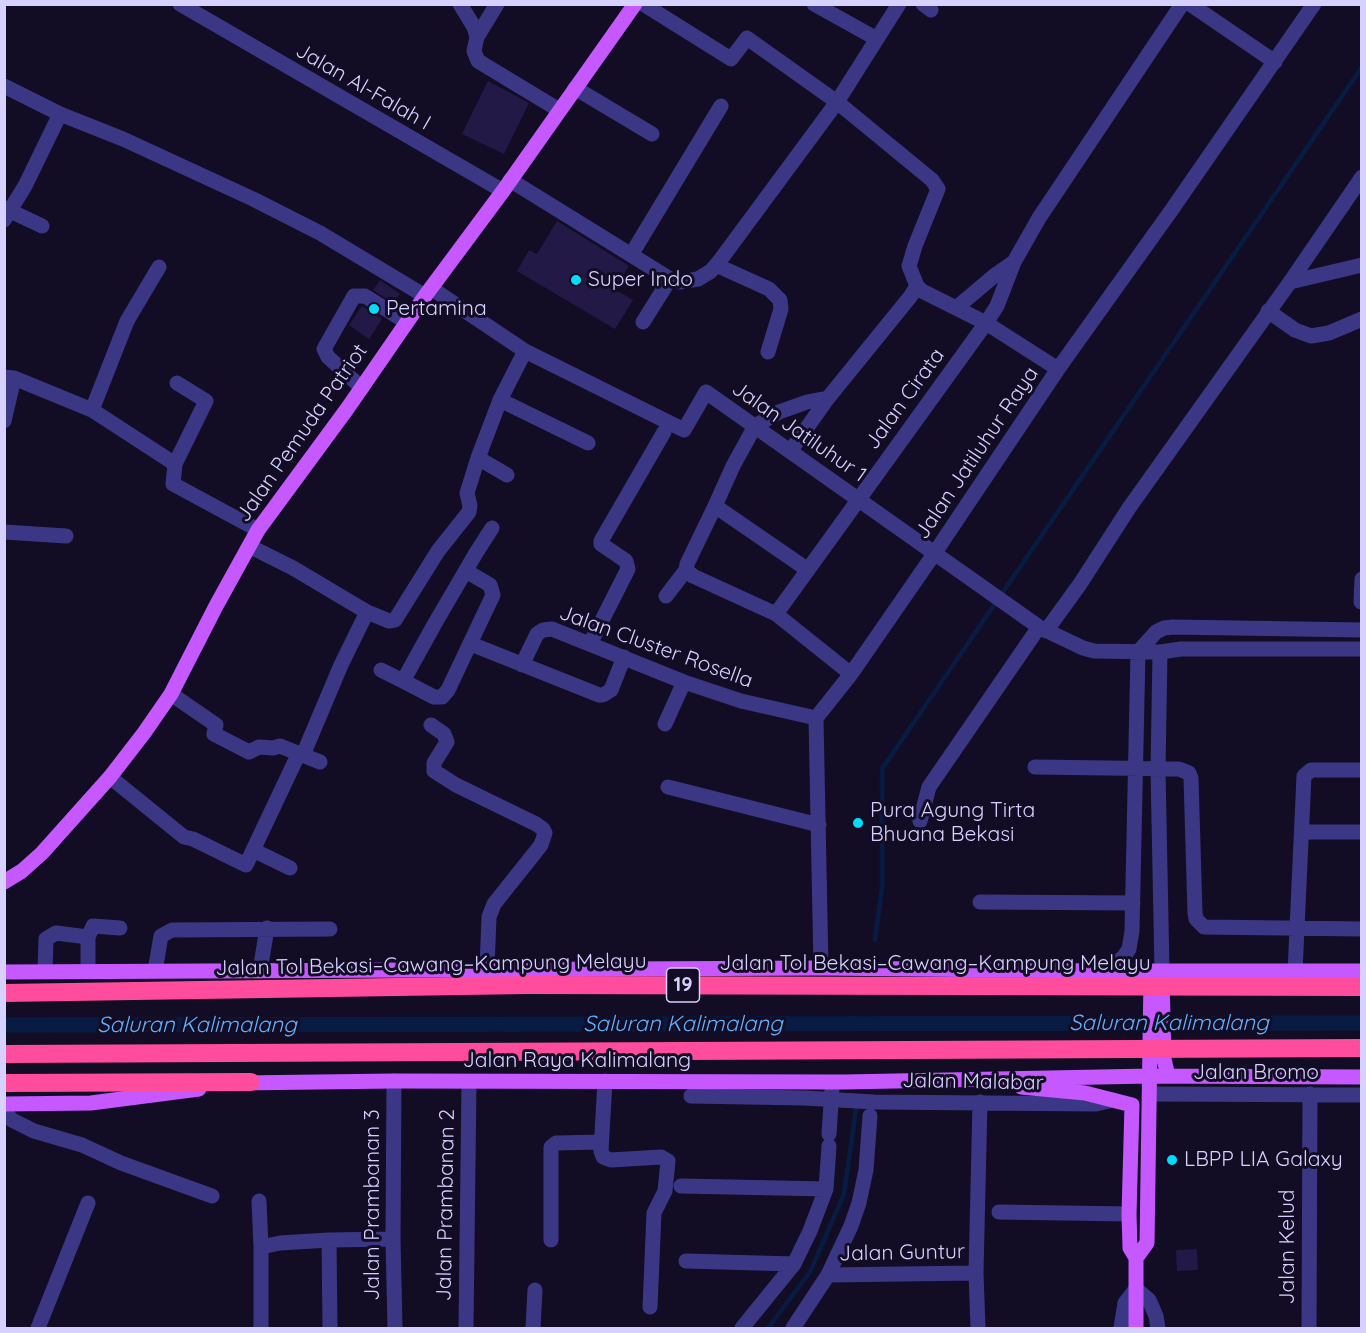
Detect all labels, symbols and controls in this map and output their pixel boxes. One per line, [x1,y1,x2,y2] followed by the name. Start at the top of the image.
[291,38,435,136] street label: Jalan Al-Falah I
[588,267,693,293] place label: Super Indo
[569,273,583,287] marker: Super Indo
[386,296,487,322] place label: Pertamina
[367,302,381,316] marker: Pertamina
[231,339,373,527] street label: Jalan Pemuda Patriot
[860,344,950,454] street label: Jalan Cirata
[910,362,1044,544] street label: Jalan Jatiluhur Raya
[727,376,871,488] street label: Jalan Jatiluhur 1
[556,600,756,694] street label: Jalan Cluster Rosella
[870,798,1035,848] place label: Pura Agung Tirta Bhuana Bekasi
[851,816,865,830] marker: Pura Agung Tirta Bhuana Bekasi
[215,949,647,981] street label: Jalan Tol Bekasi–Cawang–Kampung Melayu
[719,951,1151,977] street label: Jalan Tol Bekasi–Cawang–Kampung Melayu
[666,968,700,1002] road number: 19
[1069,1010,1269,1036] water label: Saluran Kalimalang
[583,1011,783,1037] water label: Saluran Kalimalang
[97,1012,297,1038] water label: Saluran Kalimalang
[463,1048,691,1074] street label: Jalan Raya Kalimalang
[1193,1060,1319,1086] street label: Jalan Bromo
[902,1068,1044,1096] street label: Jalan Malabar
[360,1109,386,1301] street label: Jalan Prambanan 3
[432,1109,460,1301] street label: Jalan Prambanan 2
[1184,1147,1343,1173] place label: LBPP LIA Galaxy
[1165,1153,1179,1167] marker: LBPP LIA Galaxy
[1275,1189,1301,1305] street label: Jalan Kelud
[839,1239,965,1267] street label: Jalan Guntur

